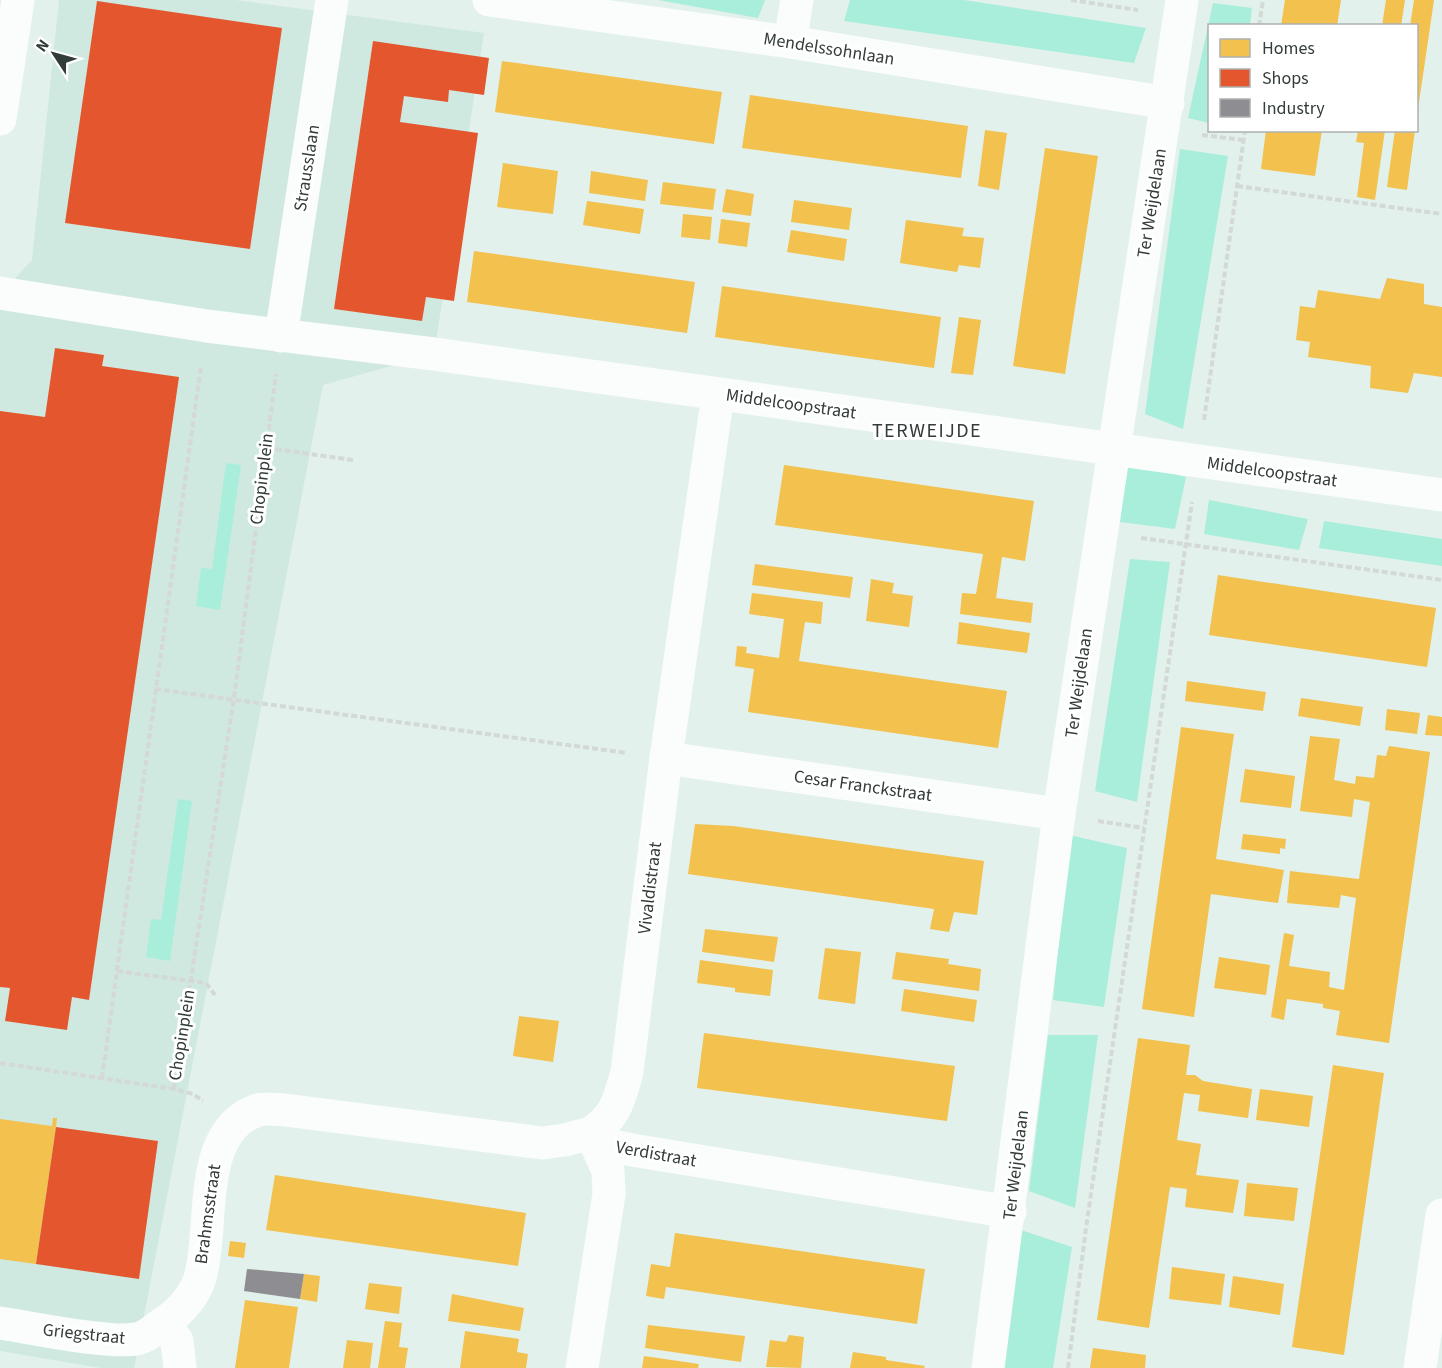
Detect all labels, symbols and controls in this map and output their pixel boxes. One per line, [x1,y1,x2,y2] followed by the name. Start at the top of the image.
[24,24,84,84] north arrow
[1208,24,1418,132] legend
[762,26,896,72] street label: Mendelssohnlaan
[31,35,55,57] text: N
[1262,36,1315,61] text: Homes
[1262,66,1309,91] text: Shops
[1262,96,1325,121] text: Industry
[288,123,326,213] street label: Strausslaan
[1131,146,1173,260] street label: Ter Weijdelaan
[724,382,858,426] street label: Middelcoopstraat
[872,417,982,445] district label: TERWEIJDE
[244,432,280,526] street label: Chopinplein
[1205,450,1339,494] street label: Middelcoopstraat
[1059,626,1099,740] street label: Ter Weijdelaan
[792,764,934,808] street label: Cesar Franckstraat
[632,840,668,936] street label: Vivaldistraat
[162,988,202,1082] street label: Chopinplein
[997,1109,1035,1221] street label: Ter Weijdelaan
[614,1135,698,1173] street label: Verdistraat
[189,1162,227,1266] street label: Brahmsstraat
[42,1317,126,1351] street label: Griegstraat

